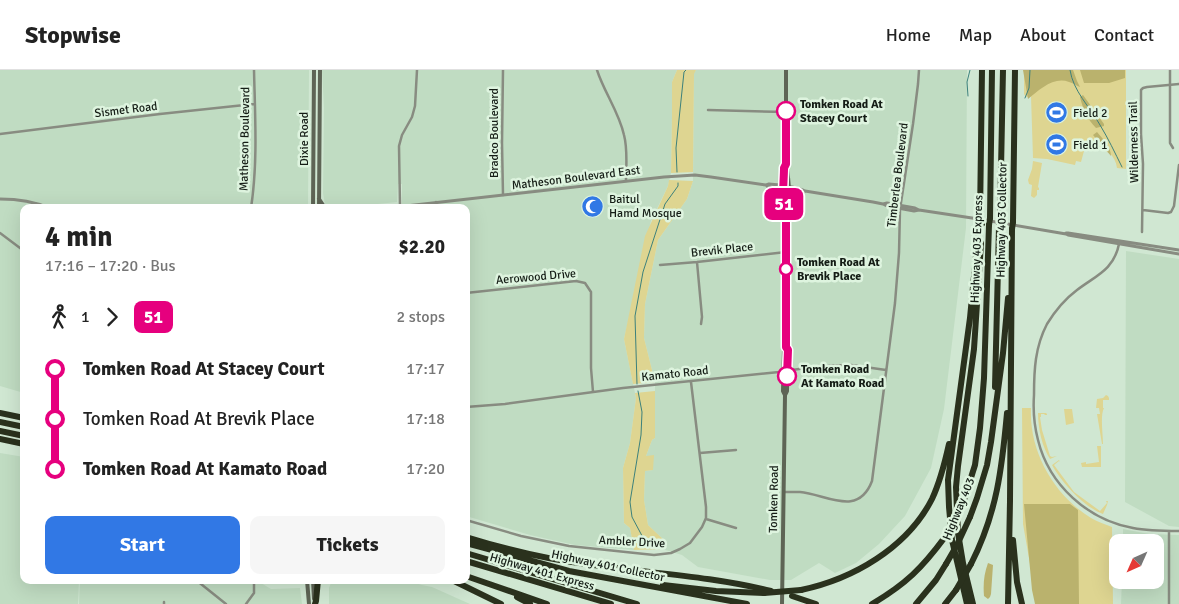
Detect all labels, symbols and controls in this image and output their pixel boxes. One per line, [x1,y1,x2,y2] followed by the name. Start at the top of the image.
[25,20,121,50] text: Stopwise
[886,24,931,46] text: Home
[959,24,992,46] text: Map
[1020,24,1066,46] text: About
[1094,24,1154,46] text: Contact
[237,87,253,191] street label: Matheson Boulevard
[487,88,502,178] street label: Bradco Boulevard
[800,97,883,126] place label: Tomken Road At Stacey Court
[94,99,158,121] street label: Sismet Road
[1126,100,1142,183] street label: Wilderness Trail
[776,101,796,121] marker: Tomken Road At Stacey Court
[1045,101,1069,125] sports icon: Field 2
[1073,106,1107,121] place label: Field 2
[297,112,312,166] street label: Dixie Road
[884,122,912,228] street label: Timberlea Boulevard
[1045,133,1069,157] sports icon: Field 1
[1073,138,1107,153] place label: Field 1
[993,162,1011,278] street label: Highway 403 Collector
[511,163,641,193] street label: Matheson Boulevard East
[762,188,806,220] line badge: 51
[609,192,682,221] place label: Baitul Hamd Mosque
[774,193,794,215] text: 51
[581,194,605,218] mosque icon: Baitul Hamd Mosque
[968,195,986,303] street label: Highway 403 Express
[45,220,113,254] text: 4 min
[399,235,445,259] text: $2.20
[690,239,754,261] street label: Brevik Place
[797,255,880,284] place label: Tomken Road At Brevik Place
[45,256,176,276] text: 17:16 – 17:20 · Bus
[779,262,793,276] marker: Tomken Road At Brevik Place
[495,266,577,288] street label: Aerowood Drive
[45,303,73,331] icon: walk
[98,303,126,331] icon: forward
[144,306,163,328] text: 51
[81,307,90,327] text: 1
[397,307,445,327] text: 2 stops
[83,357,325,381] text: Tomken Road At Stacey Court
[406,359,445,379] text: 17:17
[801,362,885,391] place label: Tomken Road At Kamato Road
[641,363,709,385] street label: Kamato Road
[777,366,797,386] marker: Tomken Road At Kamato Road
[83,407,315,431] text: Tomken Road At Brevik Place
[406,409,445,429] text: 17:18
[83,457,327,481] text: Tomken Road At Kamato Road
[406,459,445,479] text: 17:20
[766,465,782,533] street label: Tomken Road
[940,475,978,543] street label: Highway 403
[45,516,240,574] button: Start
[250,516,445,574] button: Tickets
[598,533,666,551] street label: Ambler Drive
[1109,534,1164,589] north arrow
[1109,534,1164,589] map controls
[550,547,667,585] street label: Highway 401 Collector
[488,550,596,594] street label: Highway 401 Express

